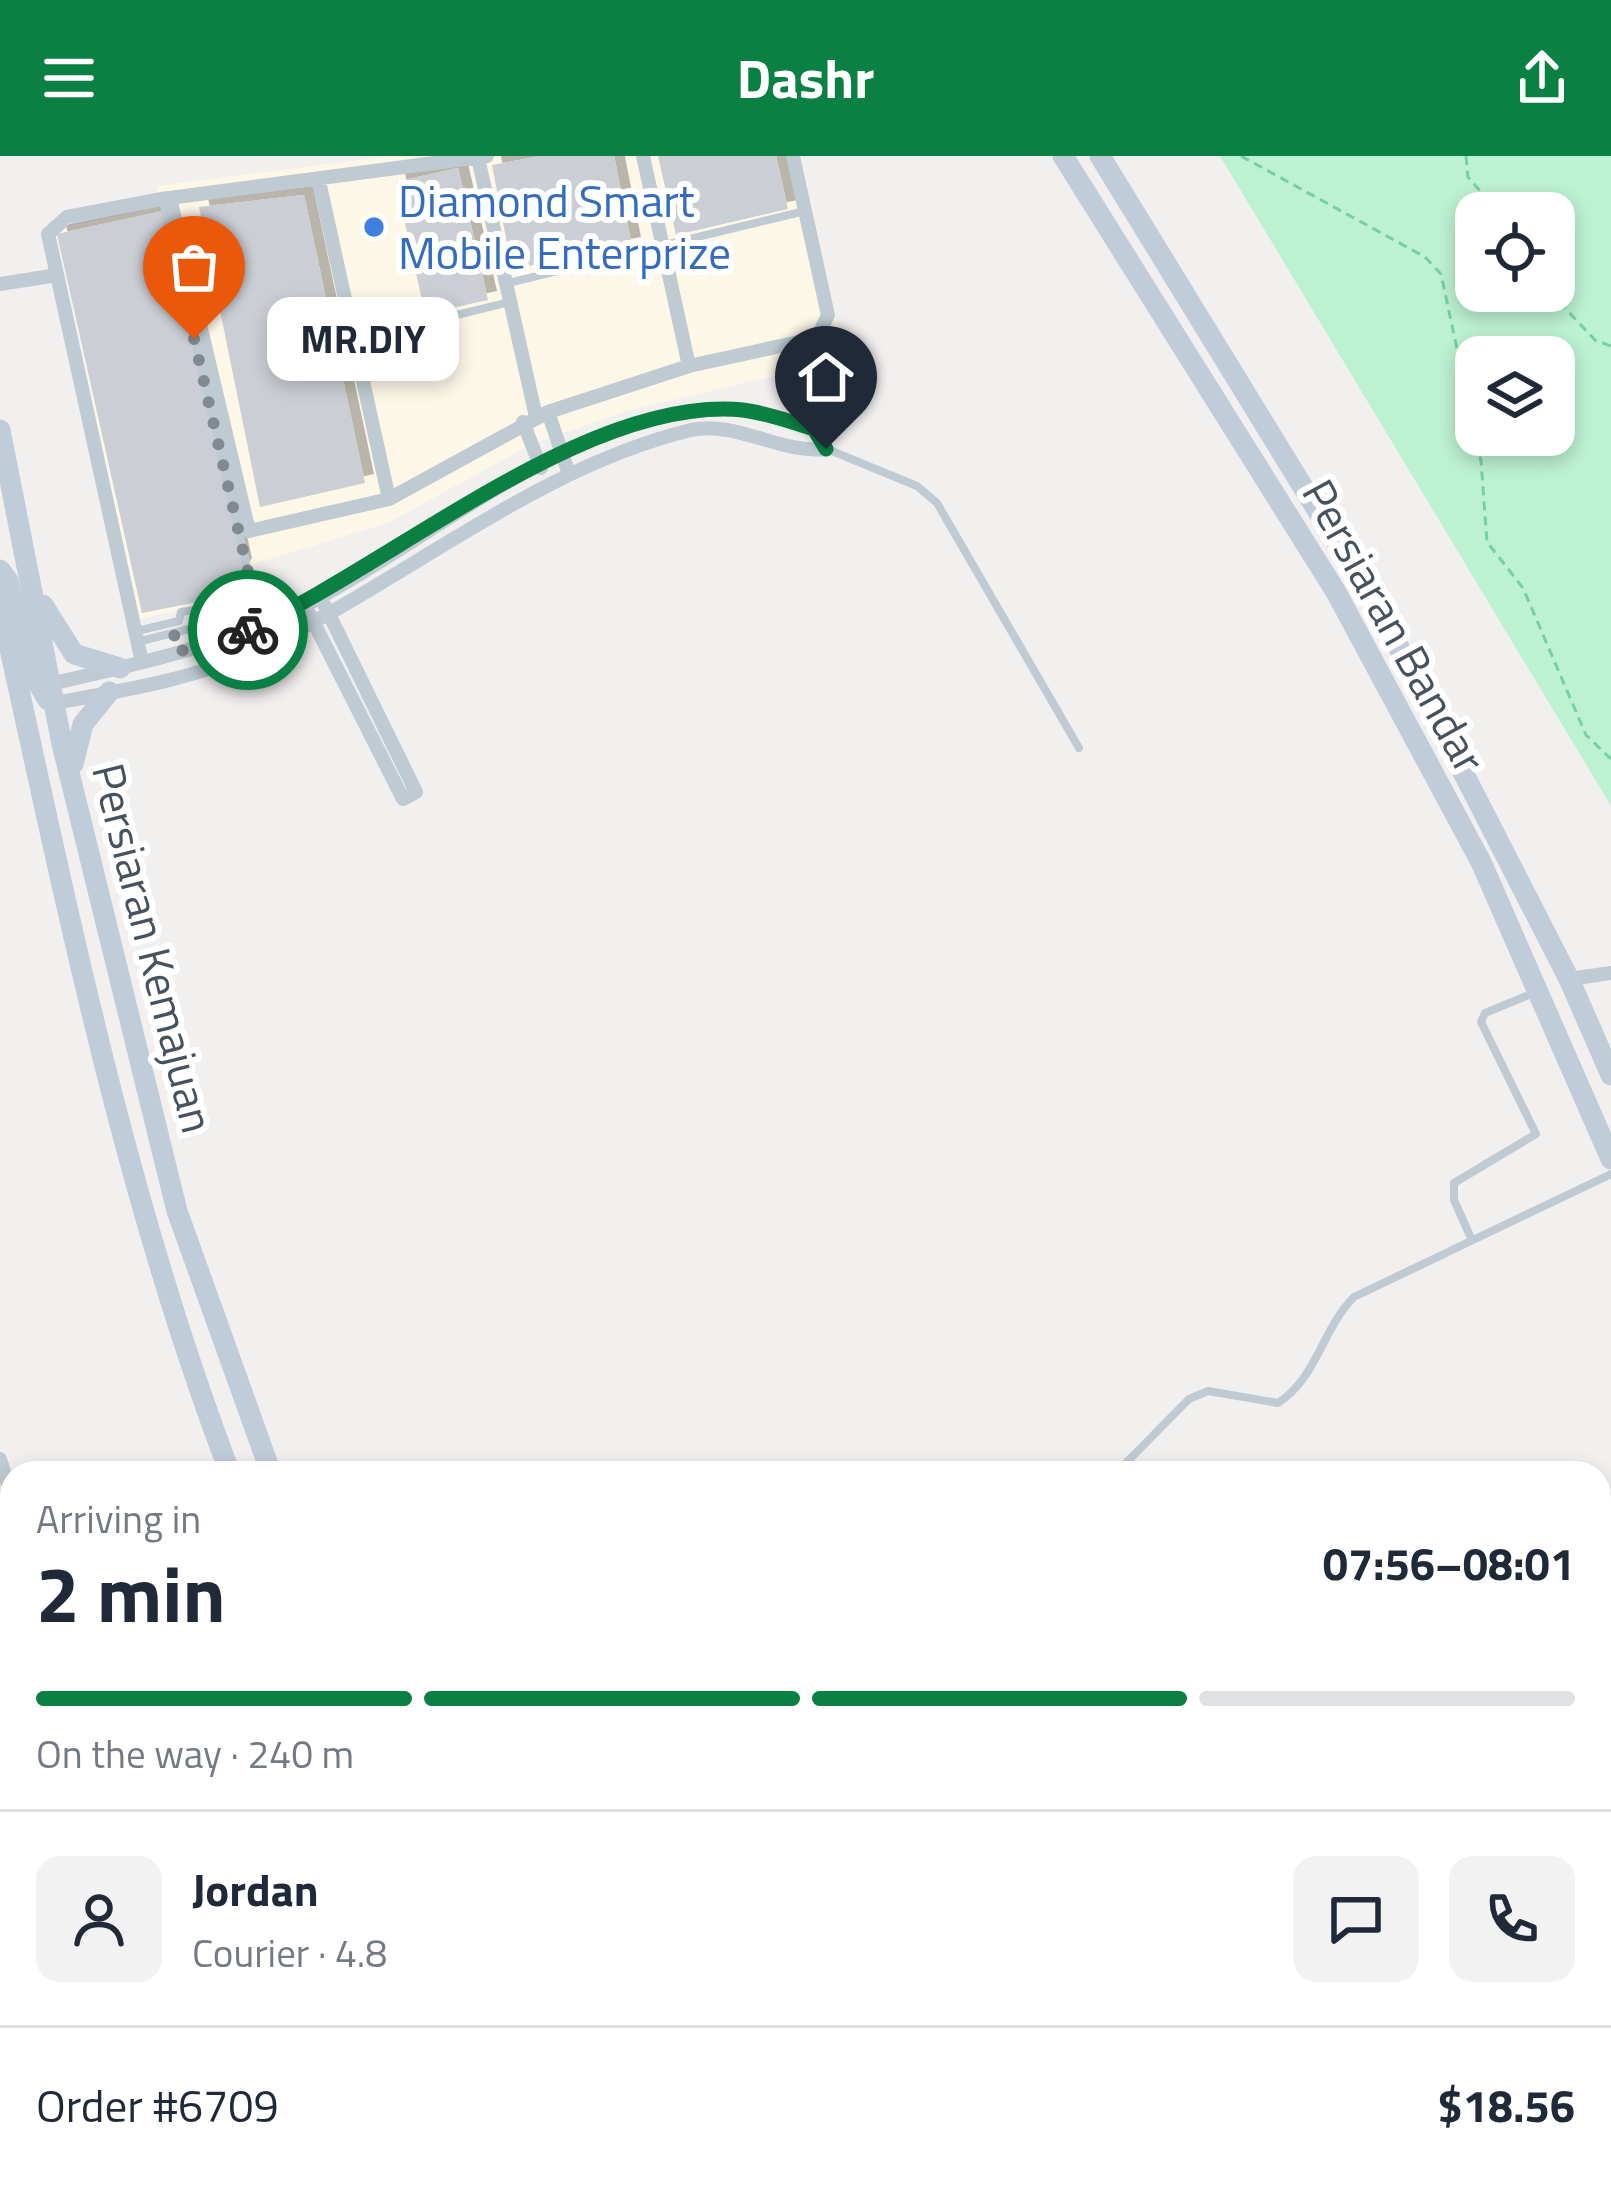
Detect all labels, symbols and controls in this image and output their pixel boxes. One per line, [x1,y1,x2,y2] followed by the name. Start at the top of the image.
[737,37,874,119] text: Dashr
[36,45,102,111] icon: menu
[1509,45,1575,111] icon: share
[398,166,731,286] place label: Diamond Smart Mobile Enterprize
[1455,192,1575,456] map controls
[1455,192,1575,312] button: locate
[361,214,387,240] marker: Diamond Smart Mobile Enterprize
[143,216,245,339] pin
[161,234,227,300] icon: bag
[266,297,458,381] callout: MR.DIY
[300,309,426,368] text: MR.DIY
[775,326,877,449] pin
[1455,336,1575,456] button: layers
[793,344,859,410] icon: home
[1286,466,1504,785] street label: Persiaran Bandar
[188,570,308,690] courier
[215,597,281,663] icon: bike
[75,756,233,1140] street label: Persiaran Kemajuan
[36,1489,201,1548] text: Arriving in
[1323,1529,1575,1597] text: 07:56–08:01
[36,1534,226,1652] text: 2 min
[36,1724,354,1783] text: On the way · 240 m
[192,1855,319,1923] text: Jordan
[36,1856,162,1982] button: person
[1293,1856,1419,1982] button: chat
[1449,1856,1575,1982] button: phone
[192,1923,387,1982] text: Courier · 4.8
[36,2071,279,2139] text: Order #6709
[1437,2071,1575,2139] text: $18.56

